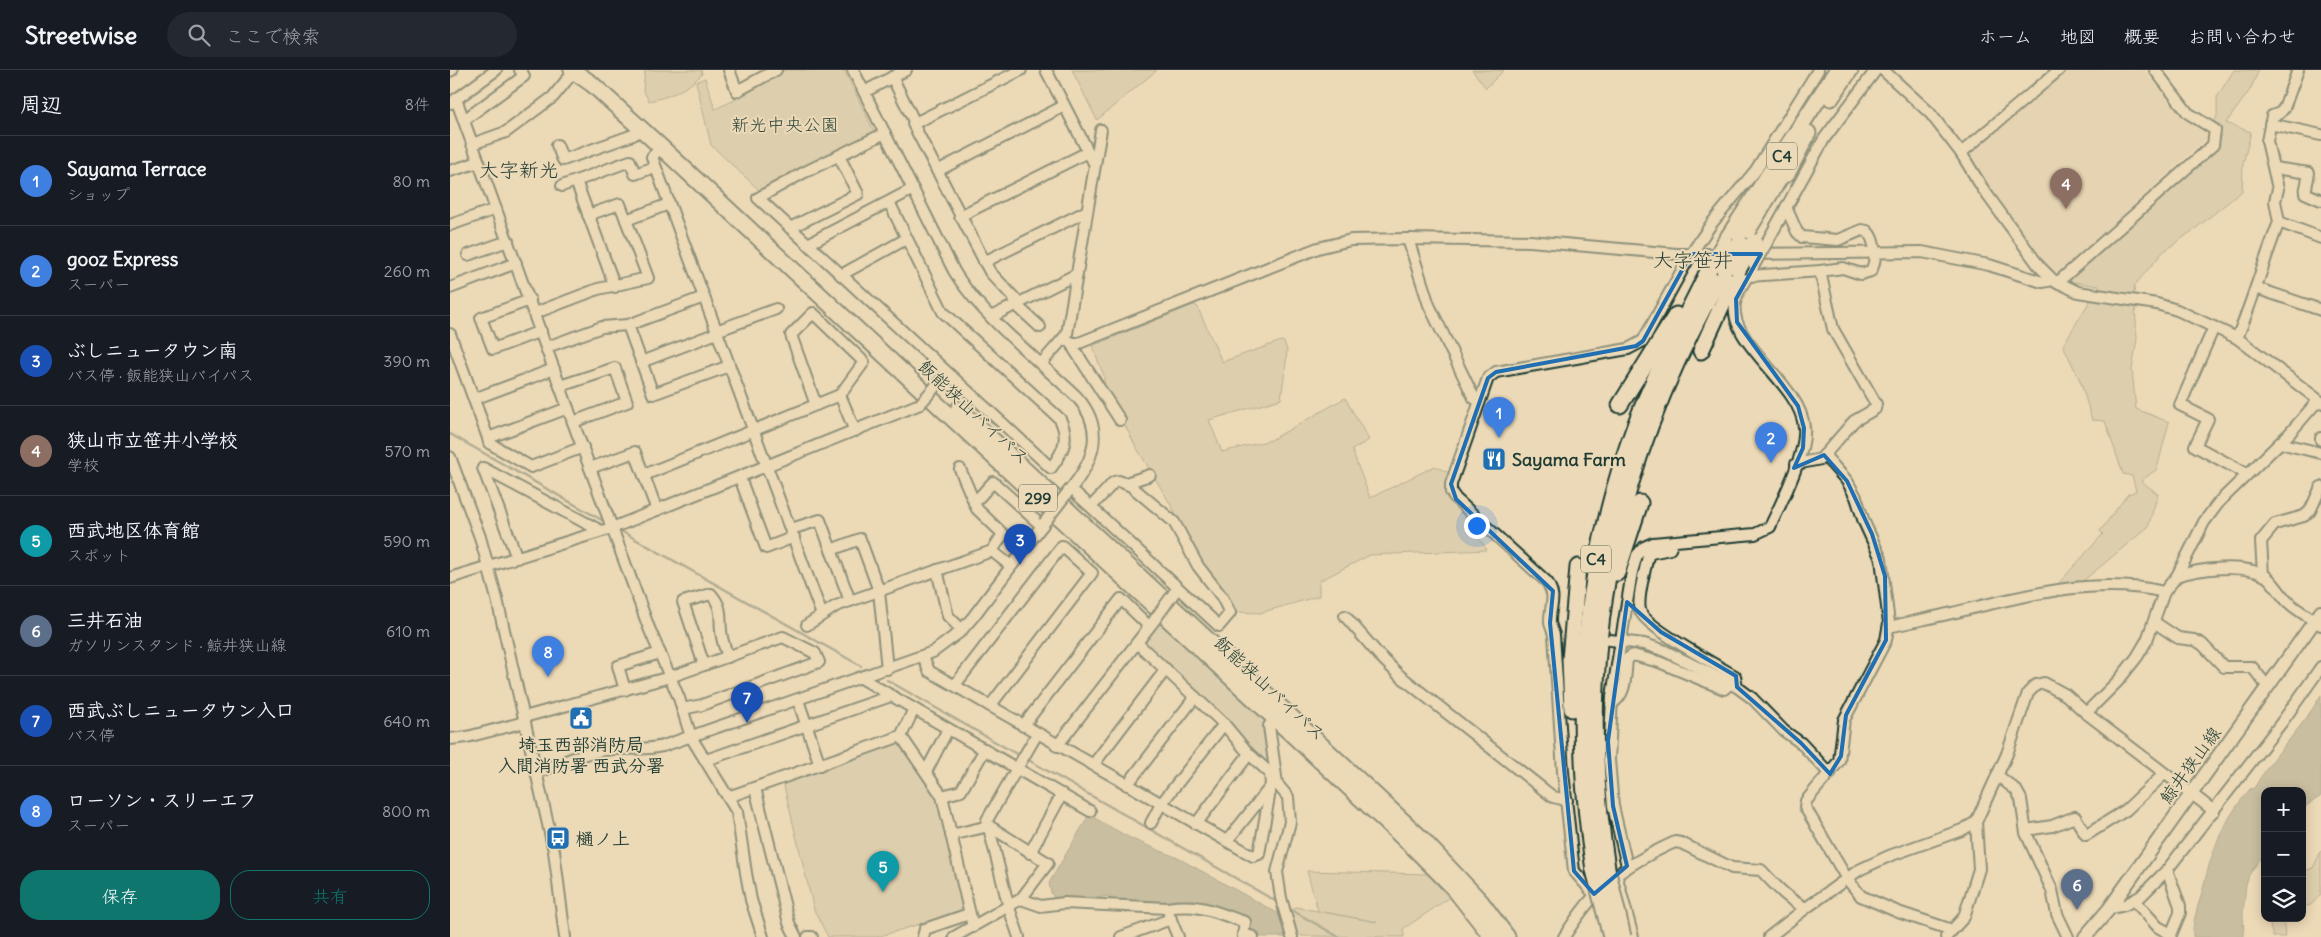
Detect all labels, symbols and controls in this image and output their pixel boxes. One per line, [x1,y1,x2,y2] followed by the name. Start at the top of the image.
[167,12,517,57] search box
[25,20,137,50] text: Streetwise
[185,21,213,49] icon: search
[225,24,320,48] text: ここで検索
[1979,25,2032,48] text: ホーム
[2060,25,2096,48] text: 地図
[2124,25,2160,48] text: 概要
[2188,25,2296,48] text: お問い合わせ
[20,91,62,118] text: 周辺
[405,94,430,114] text: 8件
[731,113,839,136] park label: 新光中央公園
[1767,142,1797,170] road number: C4
[67,157,206,181] text: Sayama Terrace
[479,157,559,182] district label: 大字新光
[2050,168,2082,209] pin: 4
[33,171,39,191] text: 1
[392,171,430,191] text: 80 m
[67,184,130,204] text: ショップ
[67,247,178,271] text: gooz Express
[1653,247,1733,272] district label: 大字笹井
[32,261,40,281] text: 2
[384,261,430,281] text: 260 m
[67,274,130,294] text: スーパー
[67,338,238,362] text: ぶしニュータウン南
[31,351,41,371] text: 3
[383,351,430,371] text: 390 m
[914,355,1034,469] street label: 飯能狭山バイパス
[67,365,254,385] text: バス停 · 飯能狭山バイパス
[1483,397,1515,438] pin: 1
[1755,422,1787,463] pin: 2
[67,428,238,452] text: 狭山市立笹井小学校
[31,441,41,461] text: 4
[385,441,430,461] text: 570 m
[1481,446,1507,472] restaurant icon: Sayama Farm
[1512,448,1626,471] place label: Sayama Farm
[67,455,99,475] text: 学校
[1019,484,1057,512] road number: 299
[1464,513,1490,539] your location
[67,518,200,542] text: 西武地区体育館
[1004,524,1036,565] pin: 3
[31,531,41,551] text: 5
[383,531,430,551] text: 590 m
[67,545,131,565] text: スポット
[1581,546,1611,572] road number: C4
[67,608,143,632] text: 三井石油
[31,621,41,641] text: 6
[386,621,430,641] text: 610 m
[1210,631,1330,745] street label: 飯能狭山バイパス
[67,635,287,655] text: ガソリンスタンド · 鯨井狭山線
[532,636,564,677] pin: 8
[731,682,763,723] pin: 7
[67,698,295,722] text: 西武ぶしニュータウン入口
[568,705,594,731] public building icon: 埼玉西部消防局 入間消防署 西武分署
[32,711,40,731] text: 7
[383,711,430,731] text: 640 m
[2154,722,2226,808] street label: 鯨井狭山線
[67,725,115,745] text: バス停
[498,733,664,777] place label: 埼玉西部消防局 入間消防署 西武分署
[2261,787,2306,922] map controls
[2261,787,2306,832] button: +
[67,788,257,812] text: ローソン・スリーエフ
[31,801,41,821] text: 8
[382,801,430,821] text: 800 m
[67,815,130,835] text: スーパー
[545,825,571,851] bus stop icon: 樋ノ上
[576,827,630,850] place label: 樋ノ上
[2261,832,2306,877] button: −
[867,851,899,892] pin: 5
[2061,869,2093,910] pin: 6
[20,870,220,920] button: 保存
[230,870,430,920] button: 共有
[2261,877,2306,922] button: layers

